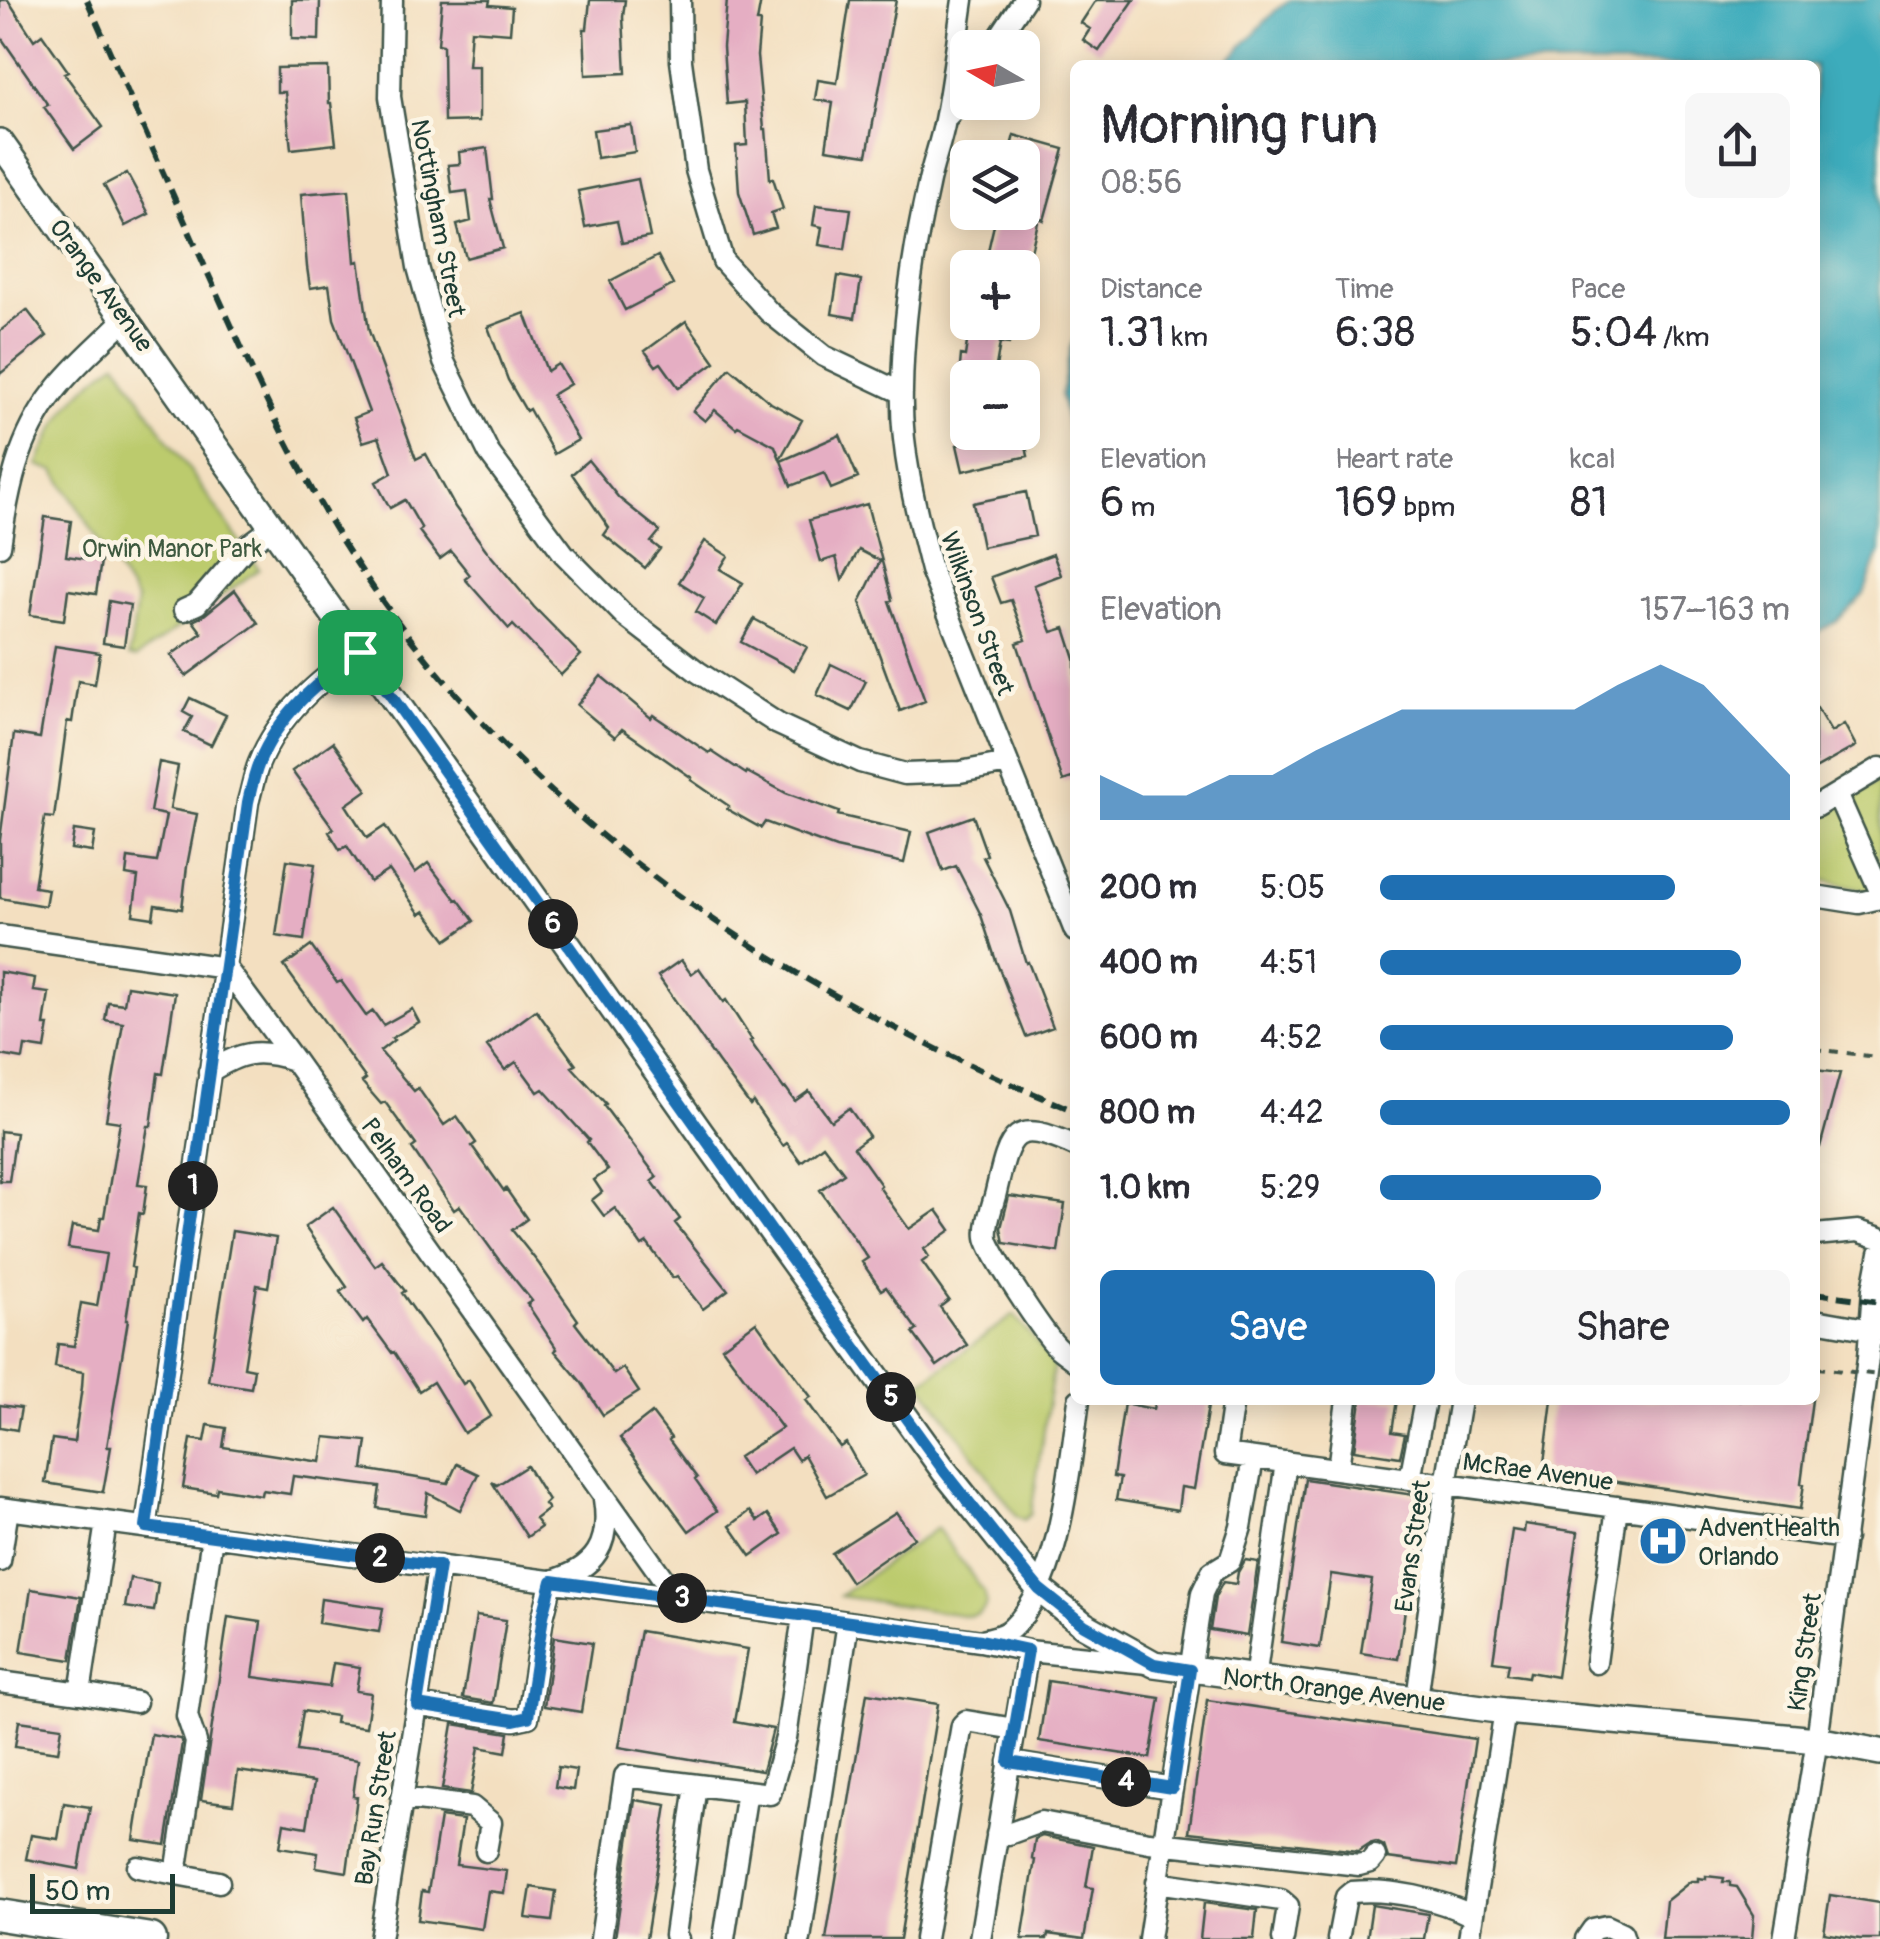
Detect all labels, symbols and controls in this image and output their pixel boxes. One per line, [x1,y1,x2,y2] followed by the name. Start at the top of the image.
[950,30,1040,120] north arrow
[950,30,1040,450] map controls
[1100,91,1378,160] text: Morning run
[1685,93,1790,198] button: share
[403,117,472,321] street label: Nottingham Street
[950,140,1040,230] button: layers
[1100,163,1183,203] text: 08:56
[42,213,160,359] street label: Orange Avenue
[950,250,1040,340] button: +
[1100,272,1202,307] text: Distance
[1335,272,1394,307] text: Time
[1570,272,1625,307] text: Pace
[1100,307,1165,359] text: 1.31
[1335,307,1415,359] text: 6:38
[1570,307,1657,359] text: 5:04
[1165,320,1208,355] text: km
[1657,320,1710,355] text: /km
[950,360,1040,450] button: −
[1100,442,1207,477] text: Elevation
[1335,442,1453,477] text: Heart rate
[1570,442,1616,477] text: kcal
[1100,477,1124,529] text: 6
[1335,477,1398,529] text: 169
[1570,477,1608,529] text: 81
[1124,490,1155,525] text: m
[1398,490,1455,525] text: bpm
[933,528,1021,700] street label: Wilkinson Street
[82,534,263,565] park label: Orwin Manor Park
[1100,590,1222,630] text: Elevation
[1640,590,1790,630] text: 157–163 m
[318,610,403,695] pin
[333,625,388,680] icon: arrive
[1100,868,1197,908] text: 200 m
[1260,868,1325,908] text: 5:05
[528,899,578,949] pin: 6
[545,906,561,941] text: 6
[1100,943,1198,983] text: 400 m
[1260,943,1317,983] text: 4:51
[1100,1018,1198,1058] text: 600 m
[1260,1018,1322,1058] text: 4:52
[1100,1093,1195,1133] text: 800 m
[1260,1093,1324,1133] text: 4:42
[354,1112,458,1240] street label: Pelham Road
[168,1161,218,1211] pin: 1
[188,1168,198,1203] text: 1
[1100,1168,1190,1208] text: 1.0 km
[1260,1168,1320,1208] text: 5:29
[1100,1270,1435,1385] button: Save
[1455,1270,1790,1385] button: Share
[866,1372,916,1422] pin: 5
[883,1379,899,1414] text: 5
[1461,1447,1616,1498] street label: McRae Avenue
[1389,1477,1438,1614] street label: Evans Street
[1698,1513,1840,1573] place label: AdventHealth Orlando
[1637,1515,1689,1567] hospital icon: AdventHealth Orlando
[355,1533,405,1583] pin: 2
[372,1540,388,1575] text: 2
[657,1573,707,1623] pin: 3
[674,1580,690,1615] text: 3
[1782,1590,1829,1713] street label: King Street
[1221,1661,1447,1720] street label: North Orange Avenue
[349,1728,404,1888] street label: Bay Run Street
[1101,1757,1151,1807] pin: 4
[1118,1764,1134,1799] text: 4
[30,1869,175,1914] scale bar
[45,1874,110,1909] text: 50 m

